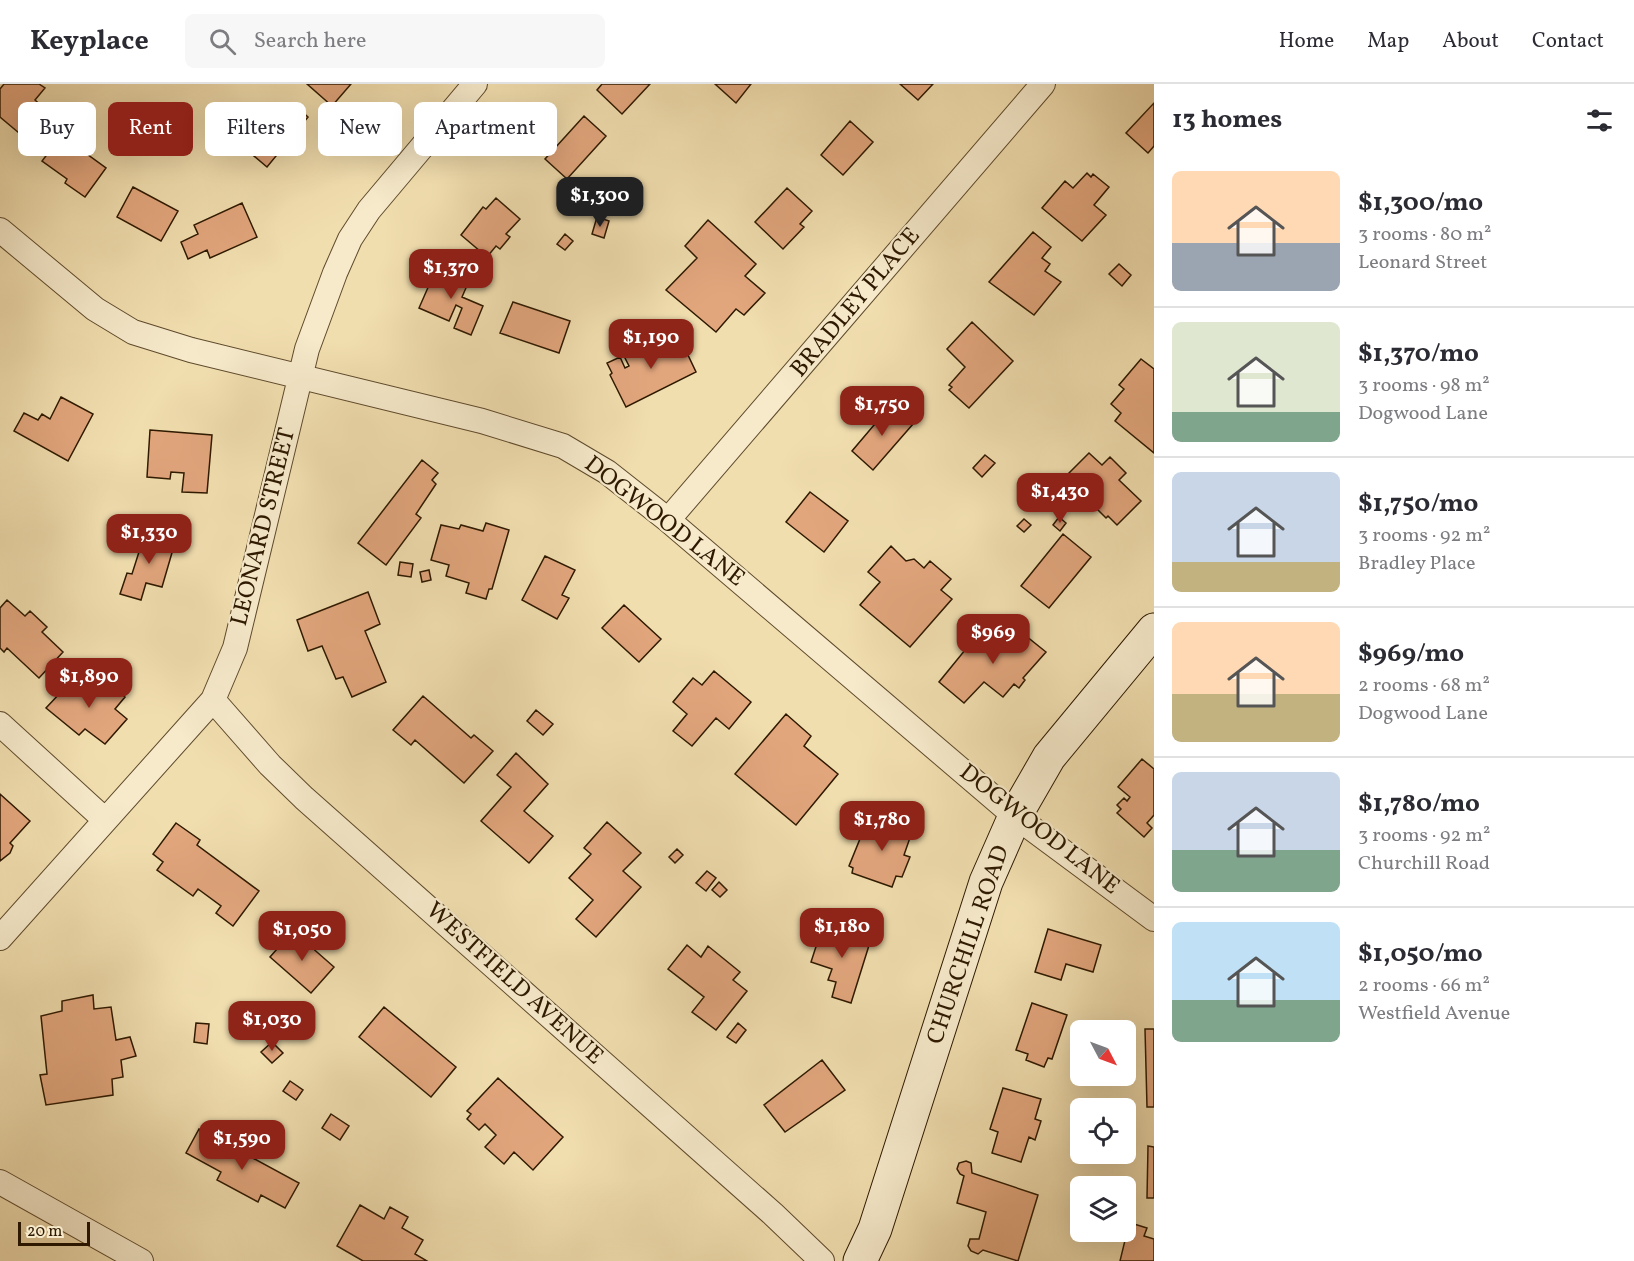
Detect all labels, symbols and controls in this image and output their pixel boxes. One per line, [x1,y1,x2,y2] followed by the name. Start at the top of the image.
[185,14,605,68] search box
[30,22,149,61] text: Keyplace
[206,25,239,58] icon: search
[254,26,366,57] text: Search here
[1279,27,1334,56] text: Home
[1367,27,1409,56] text: Map
[1442,27,1499,56] text: About
[1532,27,1604,56] text: Contact
[18,102,96,156] chip: Buy
[108,102,193,156] chip: Rent
[205,102,306,156] chip: Filters
[318,102,402,156] chip: New
[414,102,557,156] chip: Apartment
[1172,102,1282,138] text: 13 homes
[1583,104,1616,137] icon: filters
[551,177,649,228] pin: $1,300
[570,182,630,210] text: $1,300
[1358,185,1483,221] text: $1,300/mo
[1220,195,1292,267] icon: home
[783,221,929,385] street label: BRADLEY PLACE
[1358,221,1491,249] text: 3 rooms · 80 m²
[402,249,500,300] pin: $1,370
[1358,249,1487,277] text: Leonard Street
[423,254,479,282] text: $1,370
[602,319,700,370] pin: $1,190
[623,324,679,352] text: $1,190
[1358,336,1479,372] text: $1,370/mo
[1220,346,1292,418] icon: home
[1358,372,1490,400] text: 3 rooms · 98 m²
[833,386,931,437] pin: $1,750
[854,391,910,419] text: $1,750
[1358,400,1488,428] text: Dogwood Lane
[223,424,305,630] street label: LEONARD STREET
[577,448,751,596] street label: DOGWOOD LANE
[1011,473,1109,524] pin: $1,430
[1031,478,1089,506] text: $1,430
[1358,486,1478,522] text: $1,750/mo
[1220,496,1292,568] icon: home
[100,514,198,565] pin: $1,330
[121,519,177,547] text: $1,330
[1358,522,1490,550] text: 3 rooms · 92 m²
[1358,550,1476,578] text: Bradley Place
[957,614,1029,665] pin: $969
[971,619,1015,647] text: $969
[1358,636,1464,672] text: $969/mo
[1220,646,1292,718] icon: home
[40,658,138,709] pin: $1,890
[59,663,119,691] text: $1,890
[1358,672,1490,700] text: 2 rooms · 68 m²
[1358,700,1488,728] text: Dogwood Lane
[952,756,1126,904] street label: DOGWOOD LANE
[1358,786,1480,822] text: $1,780/mo
[1220,796,1292,868] icon: home
[833,801,931,852] pin: $1,780
[854,806,910,834] text: $1,780
[1358,822,1490,850] text: 3 rooms · 92 m²
[919,841,1019,1049] street label: CHURCHILL ROAD
[1358,850,1490,878] text: Churchill Road
[418,895,610,1073] street label: WESTFIELD AVENUE
[793,908,891,959] pin: $1,180
[253,911,351,962] pin: $1,050
[814,913,870,941] text: $1,180
[273,916,331,944] text: $1,050
[1358,936,1483,972] text: $1,050/mo
[1220,946,1292,1018] icon: home
[1358,972,1490,1000] text: 2 rooms · 66 m²
[1358,1000,1510,1028] text: Westfield Avenue
[223,1001,321,1052] pin: $1,030
[242,1006,302,1034] text: $1,030
[1070,1020,1136,1086] north arrow
[1070,1020,1136,1242] map controls
[1070,1098,1136,1164] button: locate
[193,1120,291,1171] pin: $1,590
[213,1125,271,1153] text: $1,590
[1070,1176,1136,1242] button: layers
[18,1219,90,1246] scale bar
[27,1221,62,1243] text: 20 m

